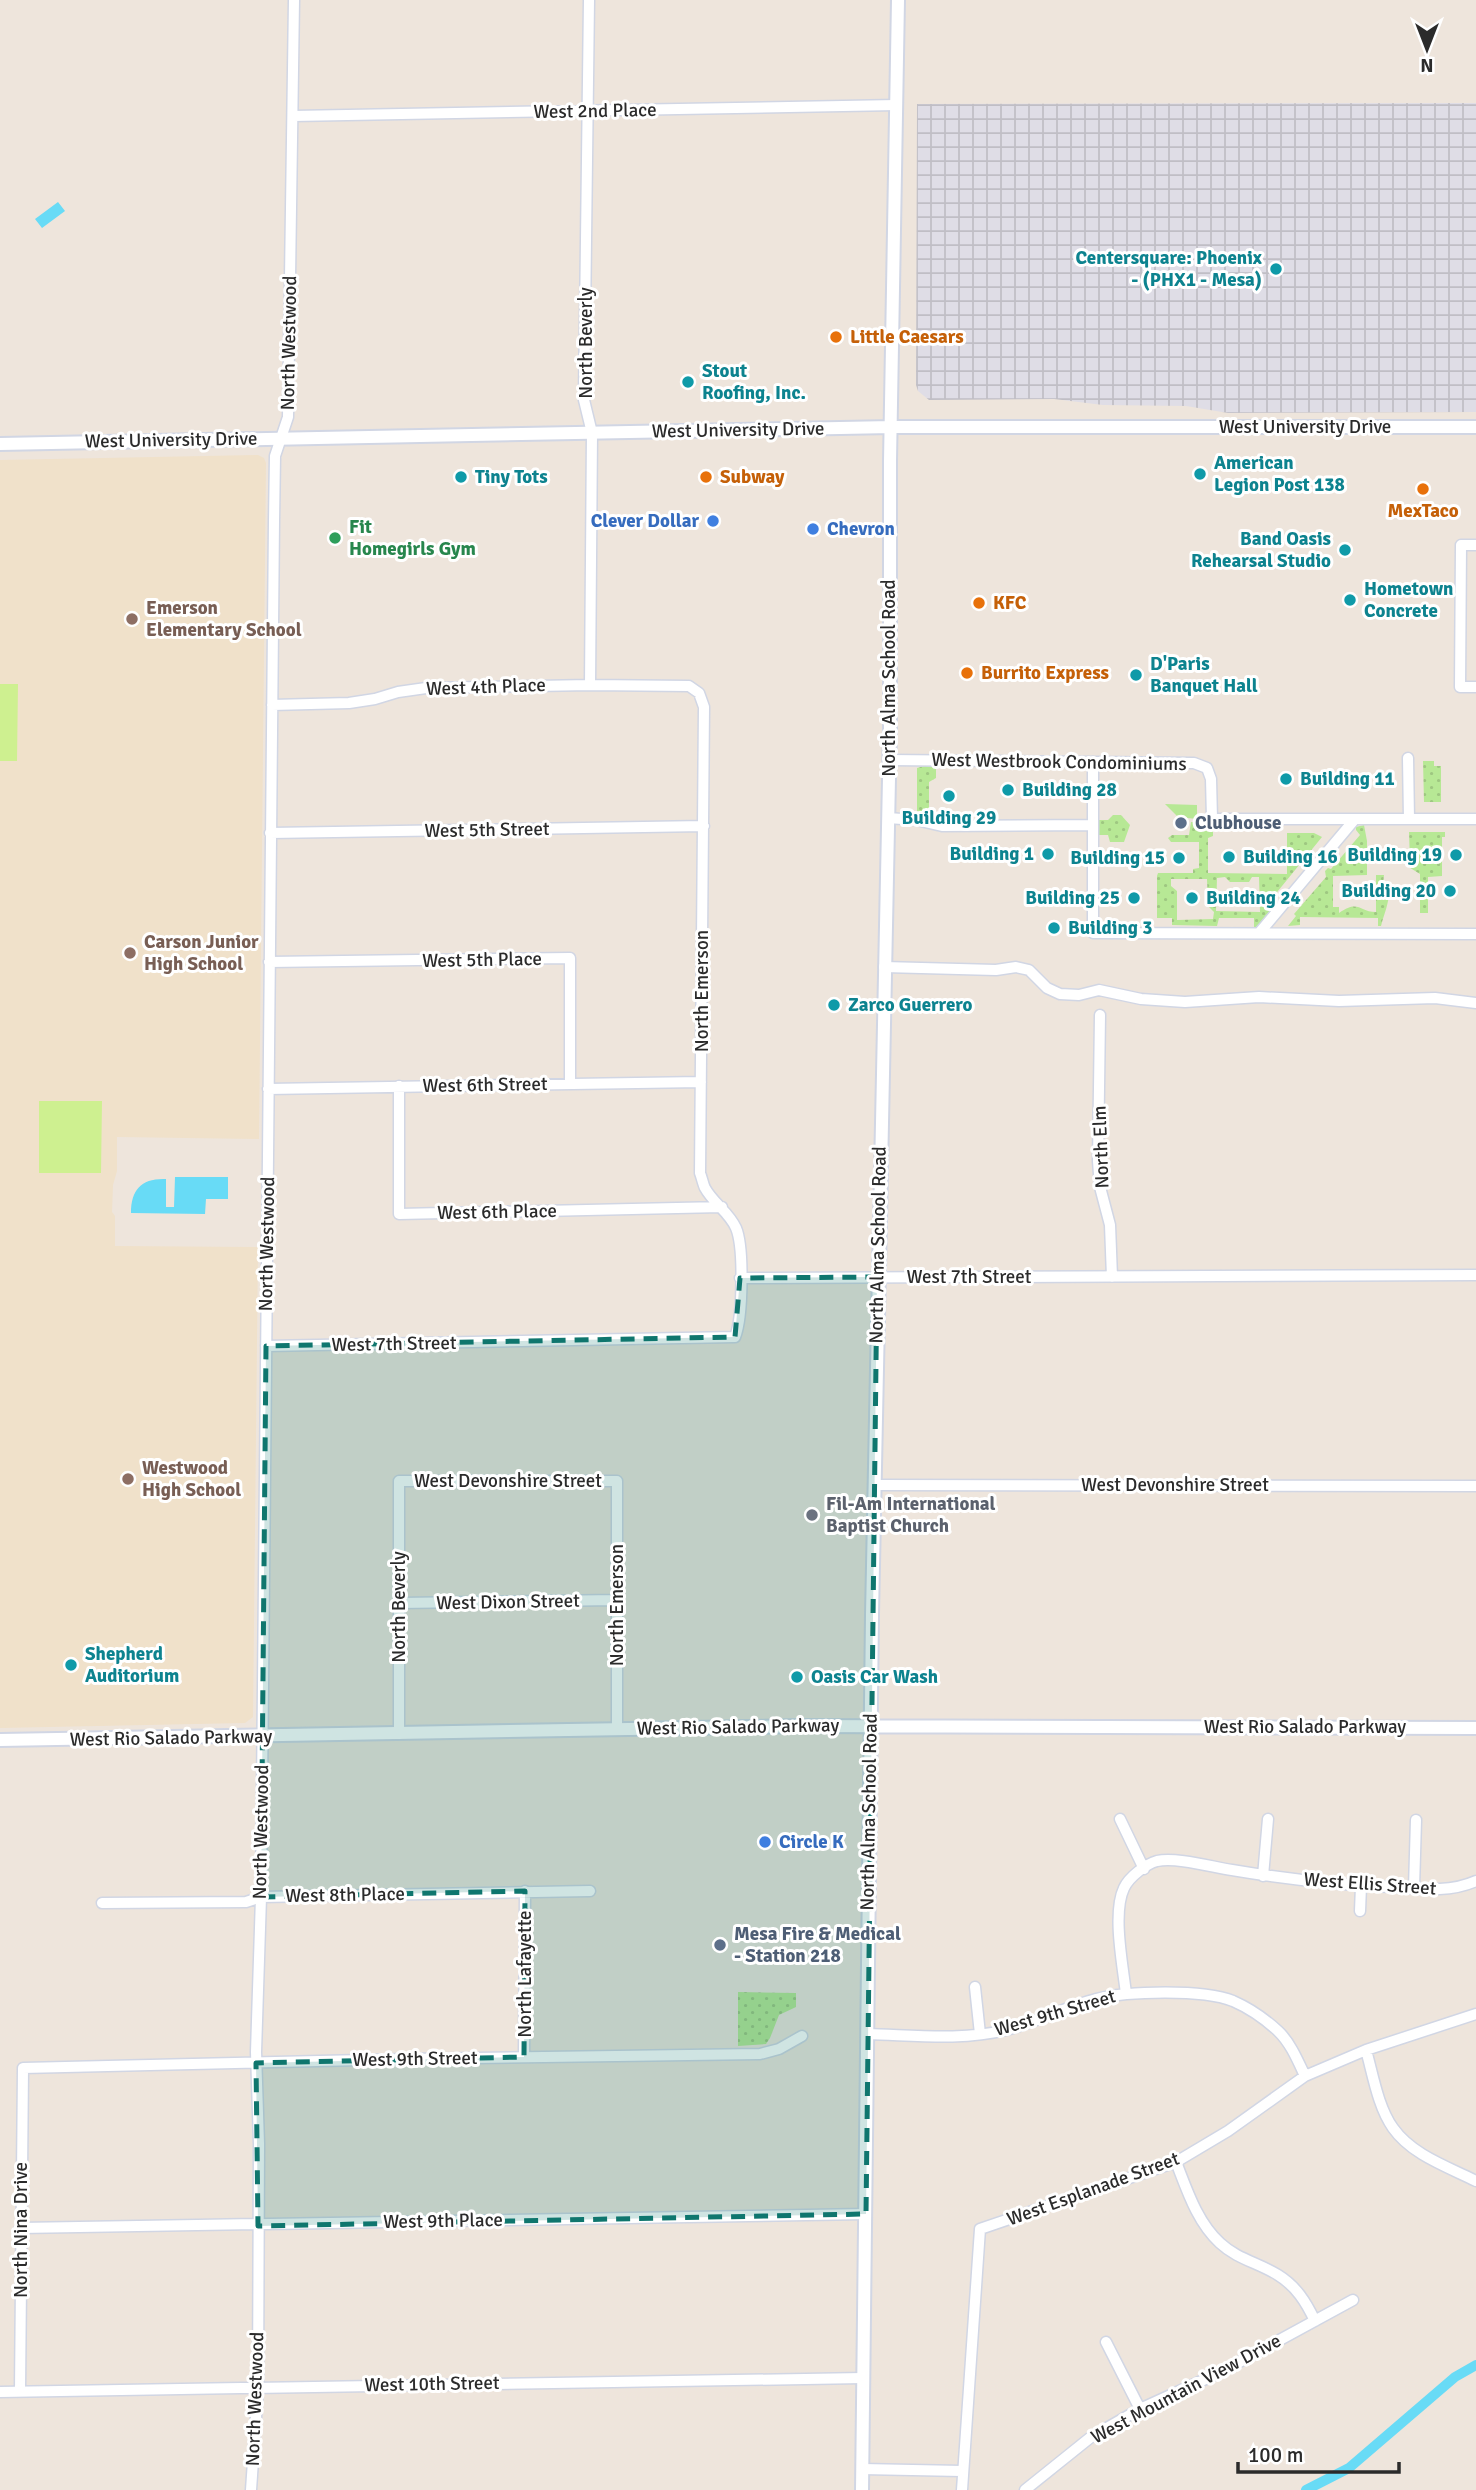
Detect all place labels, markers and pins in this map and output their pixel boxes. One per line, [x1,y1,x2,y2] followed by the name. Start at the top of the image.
[1075,246,1263,292] place label: Centersquare: Phoenix - (PHX1 - Mesa)
[1268,261,1284,277] marker: Centersquare: Phoenix - (PHX1 - Mesa)
[850,325,964,349] place label: Little Caesars
[828,329,844,345] marker: Little Caesars
[702,359,806,405] place label: Stout Roofing, Inc.
[680,374,696,390] marker: Stout Roofing, Inc.
[1214,451,1345,497] place label: American Legion Post 138
[475,465,548,489] place label: Tiny Tots
[720,465,785,489] place label: Subway
[1192,466,1208,482] marker: American Legion Post 138
[453,469,469,485] marker: Tiny Tots
[698,469,714,485] marker: Subway
[1415,481,1431,497] marker: MexTaco
[1387,499,1459,523] place label: MexTaco
[591,509,699,533] place label: Clever Dollar
[705,513,721,529] marker: Clever Dollar
[349,515,476,561] place label: Fit Homegirls Gym
[827,517,895,541] place label: Chevron
[805,521,821,537] marker: Chevron
[1191,527,1331,573] place label: Band Oasis Rehearsal Studio
[327,530,343,546] marker: Fit Homegirls Gym
[1337,542,1353,558] marker: Band Oasis Rehearsal Studio
[1364,577,1453,623] place label: Hometown Concrete
[993,591,1027,615] place label: KFC
[1342,592,1358,608] marker: Hometown Concrete
[971,595,987,611] marker: KFC
[146,596,302,642] place label: Emerson Elementary School
[124,611,140,627] marker: Emerson Elementary School
[1150,652,1258,698] place label: D'Paris Banquet Hall
[981,661,1109,685] place label: Burrito Express
[959,665,975,681] marker: Burrito Express
[1128,667,1144,683] marker: D'Paris Banquet Hall
[1300,767,1395,791] place label: Building 11
[1278,771,1294,787] marker: Building 11
[1022,778,1117,802] place label: Building 28
[1000,782,1016,798] marker: Building 28
[941,788,957,804] marker: Building 29
[902,806,996,830] place label: Building 29
[1195,811,1281,835] place label: Clubhouse
[1173,815,1189,831] marker: Clubhouse
[950,842,1034,866] place label: Building 1
[1347,843,1442,867] place label: Building 19
[1243,845,1338,869] place label: Building 16
[1040,846,1056,862] marker: Building 1
[1070,846,1165,870] place label: Building 15
[1448,847,1464,863] marker: Building 19
[1221,849,1237,865] marker: Building 16
[1171,850,1187,866] marker: Building 15
[1341,879,1436,903] place label: Building 20
[1442,883,1458,899] marker: Building 20
[1025,886,1120,910] place label: Building 25
[1206,886,1301,910] place label: Building 24
[1126,890,1142,906] marker: Building 25
[1184,890,1200,906] marker: Building 24
[1068,916,1153,940] place label: Building 3
[1046,920,1062,936] marker: Building 3
[144,930,259,976] place label: Carson Junior High School
[122,945,138,961] marker: Carson Junior High School
[848,993,973,1017] place label: Zarco Guerrero
[826,997,842,1013] marker: Zarco Guerrero
[142,1456,241,1502] place label: Westwood High School
[120,1471,136,1487] marker: Westwood High School
[826,1492,996,1538] place label: Fil-Am International Baptist Church
[804,1507,820,1523] marker: Fil-Am International Baptist Church
[85,1642,179,1688] place label: Shepherd Auditorium
[63,1657,79,1673] marker: Shepherd Auditorium
[811,1665,938,1689] place label: Oasis Car Wash
[789,1669,805,1685] marker: Oasis Car Wash
[779,1830,844,1854] place label: Circle K
[757,1834,773,1850] marker: Circle K
[734,1922,901,1968] place label: Mesa Fire & Medical - Station 218
[712,1937,728,1953] marker: Mesa Fire & Medical - Station 218

